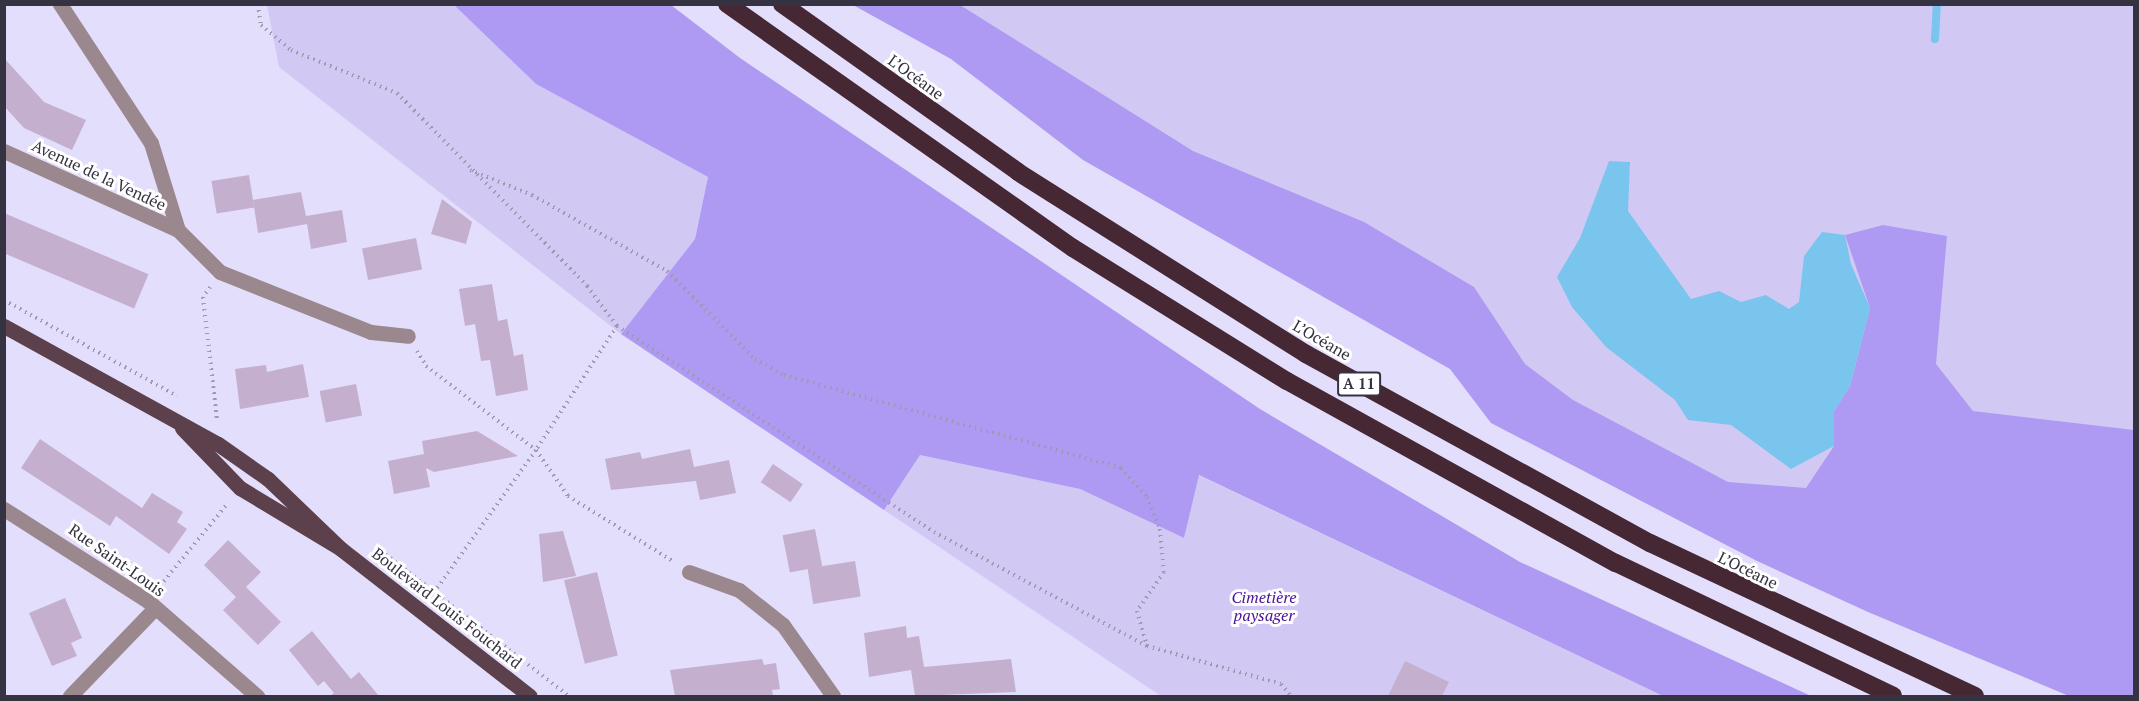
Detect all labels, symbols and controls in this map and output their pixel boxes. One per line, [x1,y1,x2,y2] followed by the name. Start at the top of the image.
[885,50,947,104] street label: L’Océane
[29,135,169,215] street label: Avenue de la Vendée
[1290,316,1354,364] street label: L’Océane
[1336,372,1382,396] road number: A 11
[65,520,169,600] street label: Rue Saint-Louis
[368,544,526,672] street label: Boulevard Louis Fouchard
[1715,547,1781,593] street label: L’Océane
[1231,587,1297,625] park label: Cimetière paysager

